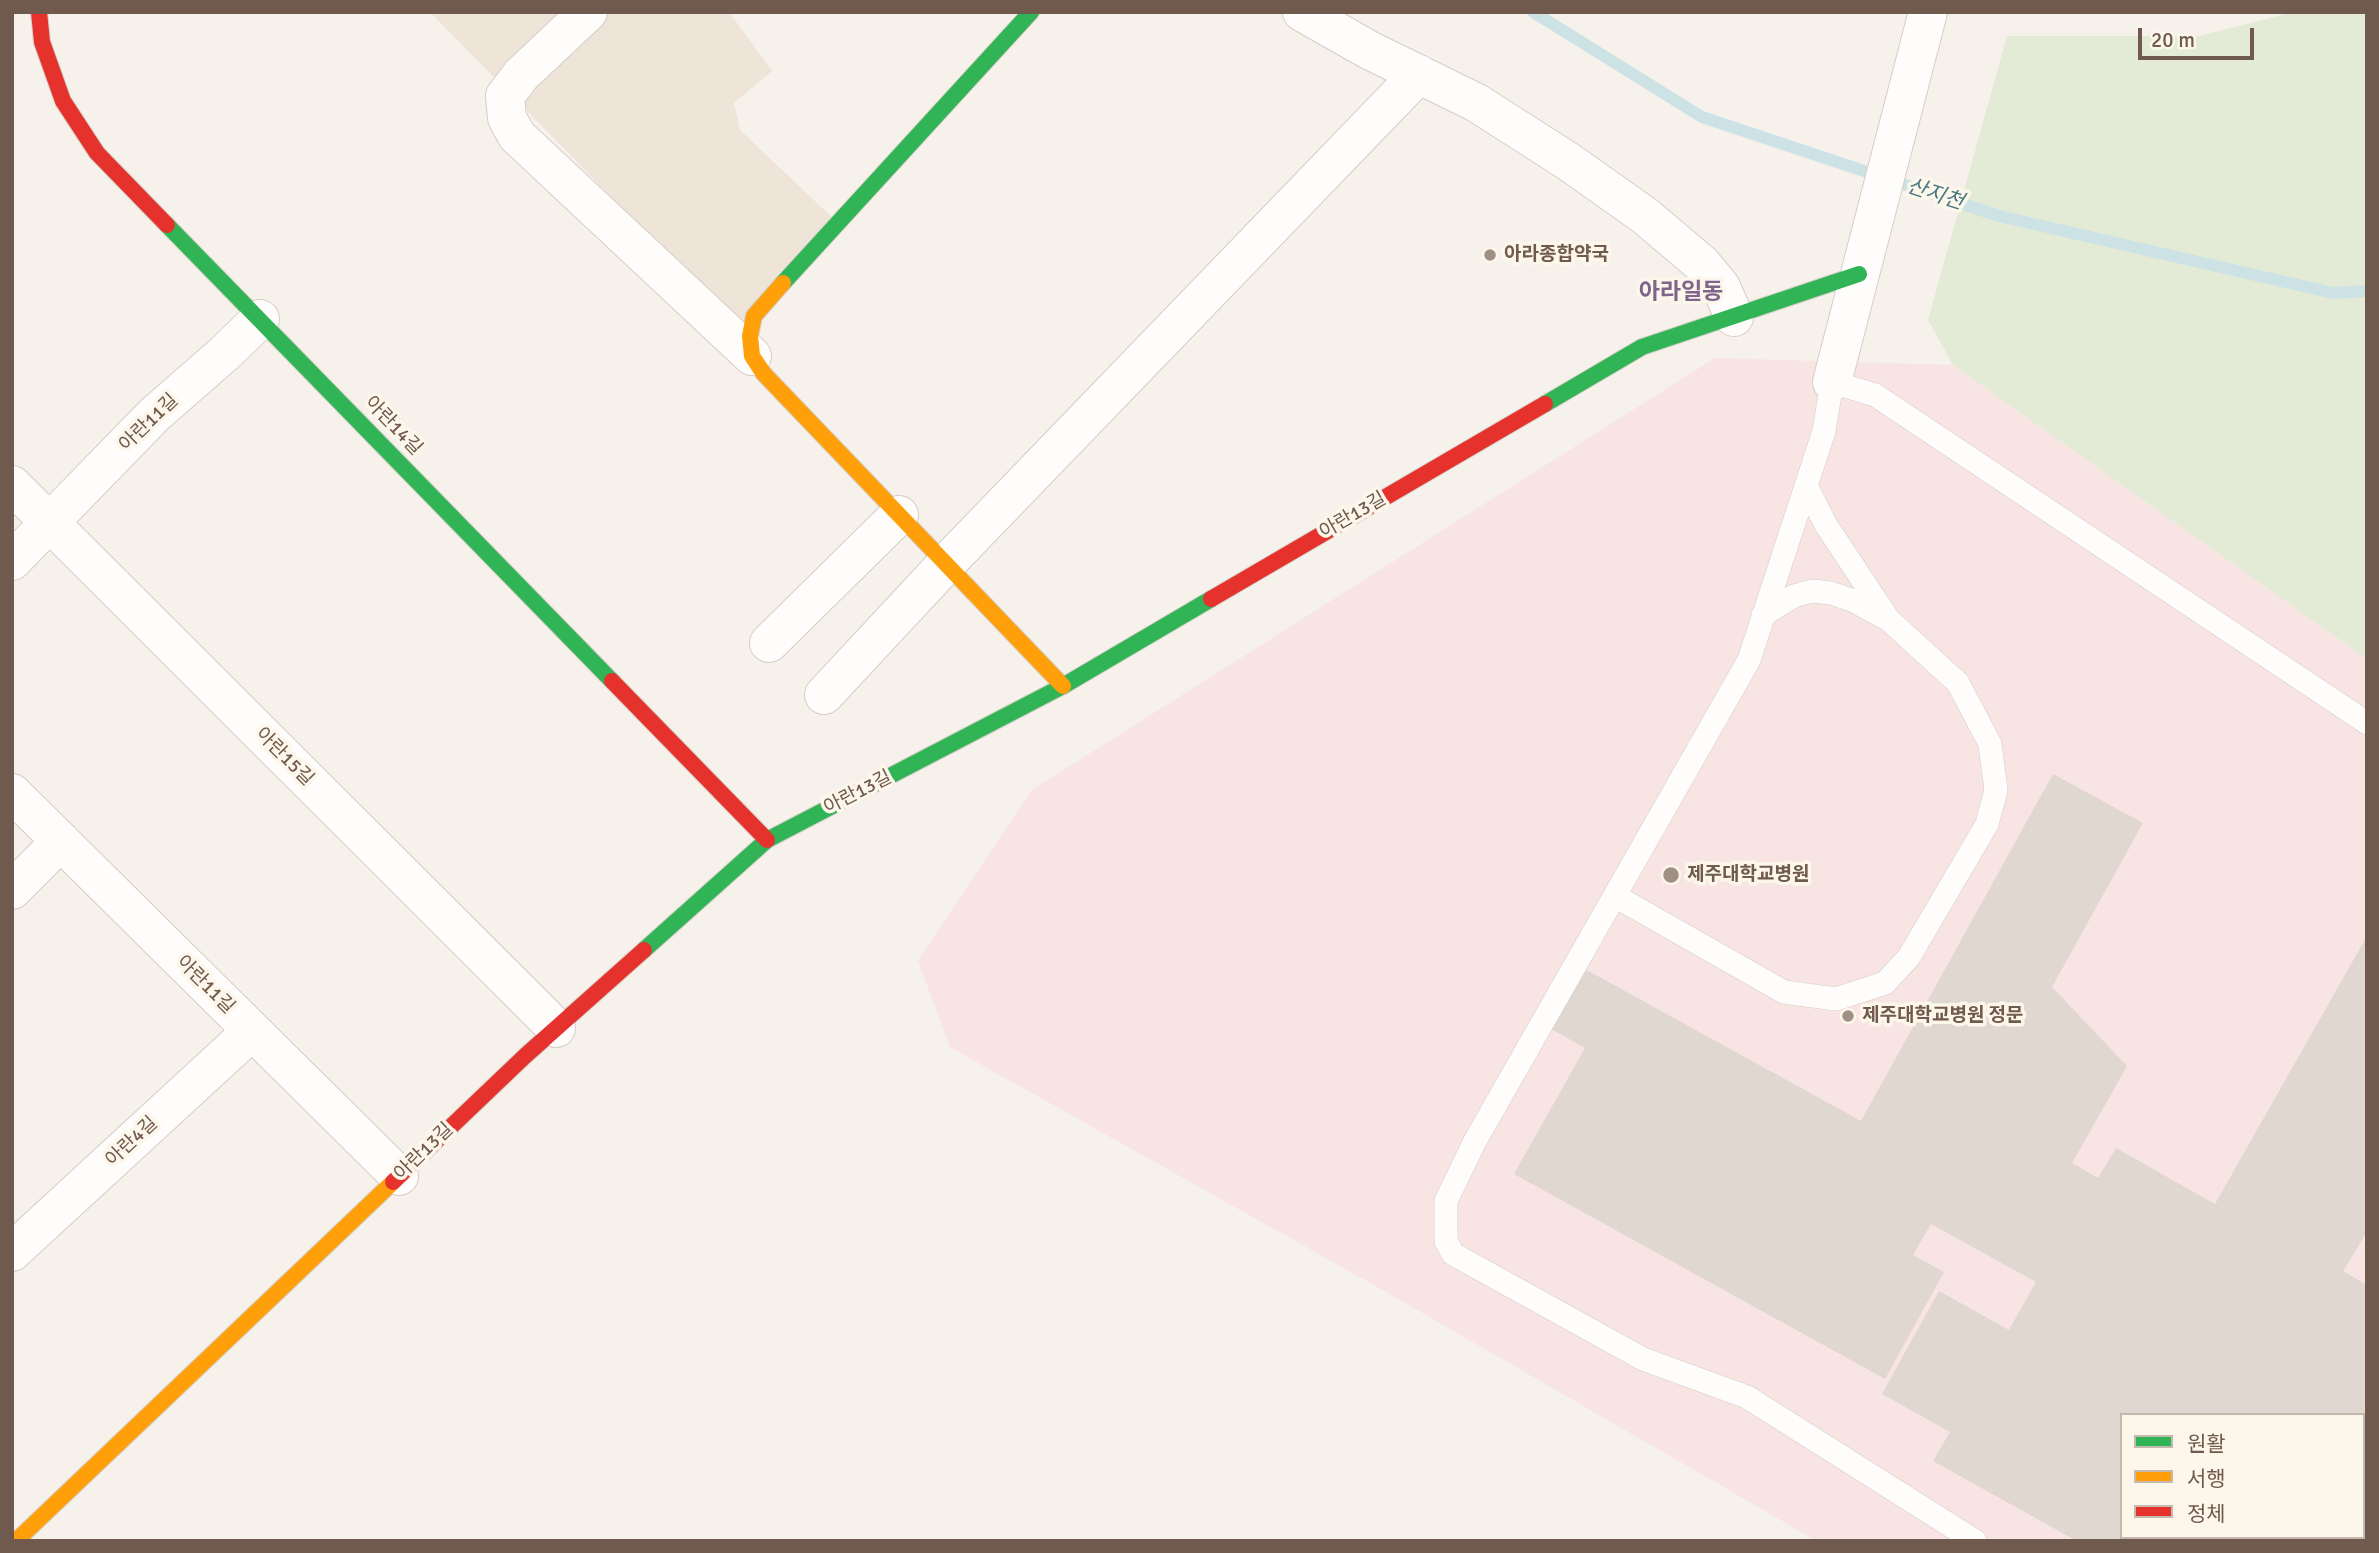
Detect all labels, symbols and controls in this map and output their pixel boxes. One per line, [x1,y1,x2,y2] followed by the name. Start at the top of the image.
[2141,14,2256,58] scale bar
[2151,27,2195,53] text: 20 m
[1904,174,1966,216] water label: 산지천
[1504,244,1609,266] place label: 아라종합약국
[1482,247,1498,263] marker: 아라종합약국
[1639,279,1723,307] district label: 아라일동
[115,389,183,457] street label: 아란11길
[359,392,427,460] street label: 아란14길
[1316,488,1390,544] street label: 아란13길
[250,723,318,791] street label: 아란15길
[820,766,896,820] street label: 아란13길
[1687,864,1809,886] place label: 제주대학교병원
[1661,865,1681,885] marker: 제주대학교병원
[171,951,239,1019] street label: 아란11길
[1862,1005,2023,1027] place label: 제주대학교병원 정문
[1840,1008,1856,1024] marker: 제주대학교병원 정문
[101,1112,163,1172] street label: 아란4길
[390,1118,458,1186] street label: 아란13길
[2120,1413,2365,1539] legend
[2187,1431,2226,1457] text: 원활
[2187,1466,2226,1492] text: 서행
[2187,1501,2226,1527] text: 정체

